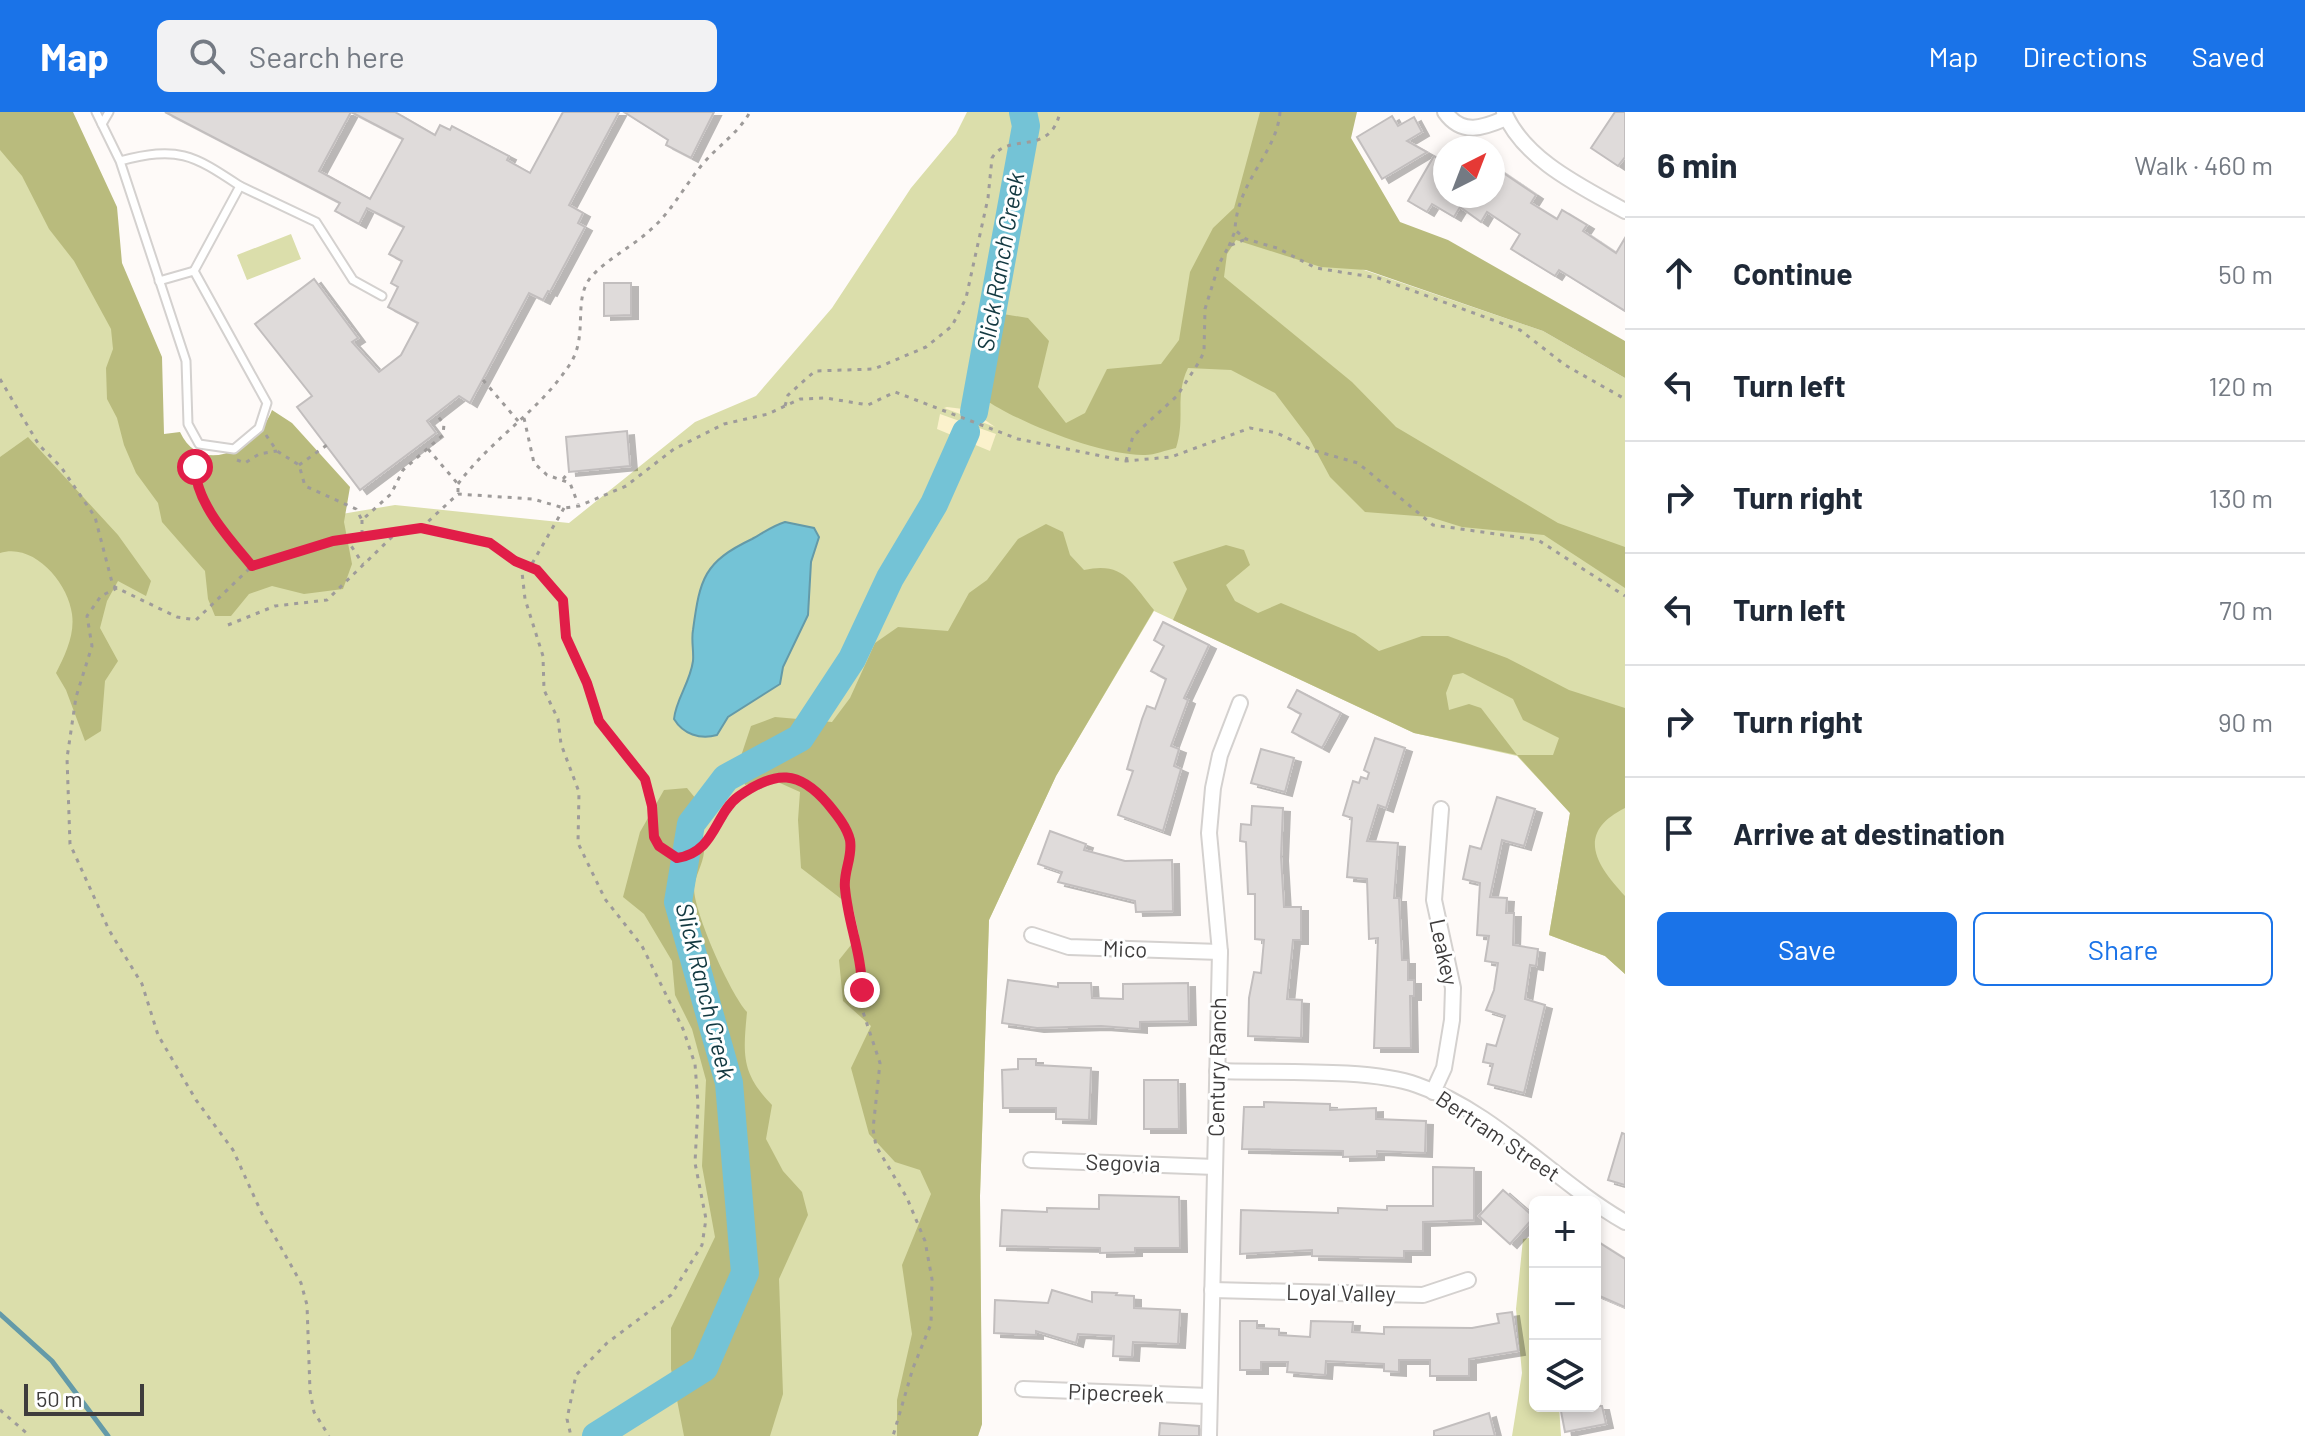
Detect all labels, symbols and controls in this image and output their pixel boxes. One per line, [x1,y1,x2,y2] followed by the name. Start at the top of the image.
[157,20,717,92] search box
[40,33,109,79] text: Map
[185,34,229,78] icon: search
[249,38,405,74] text: Search here
[1929,39,1978,73] text: Map
[2022,39,2148,73] text: Directions
[2192,39,2265,73] text: Saved
[1433,136,1505,208] north arrow
[1657,144,1738,185] text: 6 min
[2134,149,2273,180] text: Walk · 460 m
[970,170,1030,353] water label: Slick Ranch Creek
[1657,251,1701,295] icon: ahead
[1733,255,1853,291] text: Continue
[2218,258,2273,289] text: 50 m
[1657,363,1701,407] icon: left
[1733,367,1846,403] text: Turn left
[2209,370,2273,401] text: 120 m
[177,449,213,485] route start
[1657,475,1701,519] icon: right
[1733,479,1863,515] text: Turn right
[2209,482,2273,513] text: 130 m
[1657,587,1701,631] icon: left
[1733,591,1846,627] text: Turn left
[2219,594,2273,625] text: 70 m
[1657,699,1701,743] icon: right
[1733,703,1863,739] text: Turn right
[2218,706,2273,737] text: 90 m
[1657,811,1701,855] icon: arrive
[1733,815,2005,851] text: Arrive at destination
[670,899,742,1082] water label: Slick Ranch Creek
[1657,912,1957,986] button: Save
[1973,912,2273,986] button: Share
[1425,916,1465,988] street label: Leakey
[1102,934,1148,962] street label: Mico
[844,972,880,1008] route end
[1202,997,1230,1137] street label: Century Ranch
[1432,1084,1565,1186] street label: Bertram Street
[1085,1148,1161,1176] street label: Segovia
[1529,1196,1601,1412] map controls
[1529,1196,1601,1268] button: +
[1529,1268,1601,1340] button: −
[1286,1278,1396,1306] street label: Loyal Valley
[1529,1340,1601,1412] button: layers
[1068,1377,1165,1407] street label: Pipecreek
[24,1380,144,1416] scale bar
[36,1385,82,1411] text: 50 m

